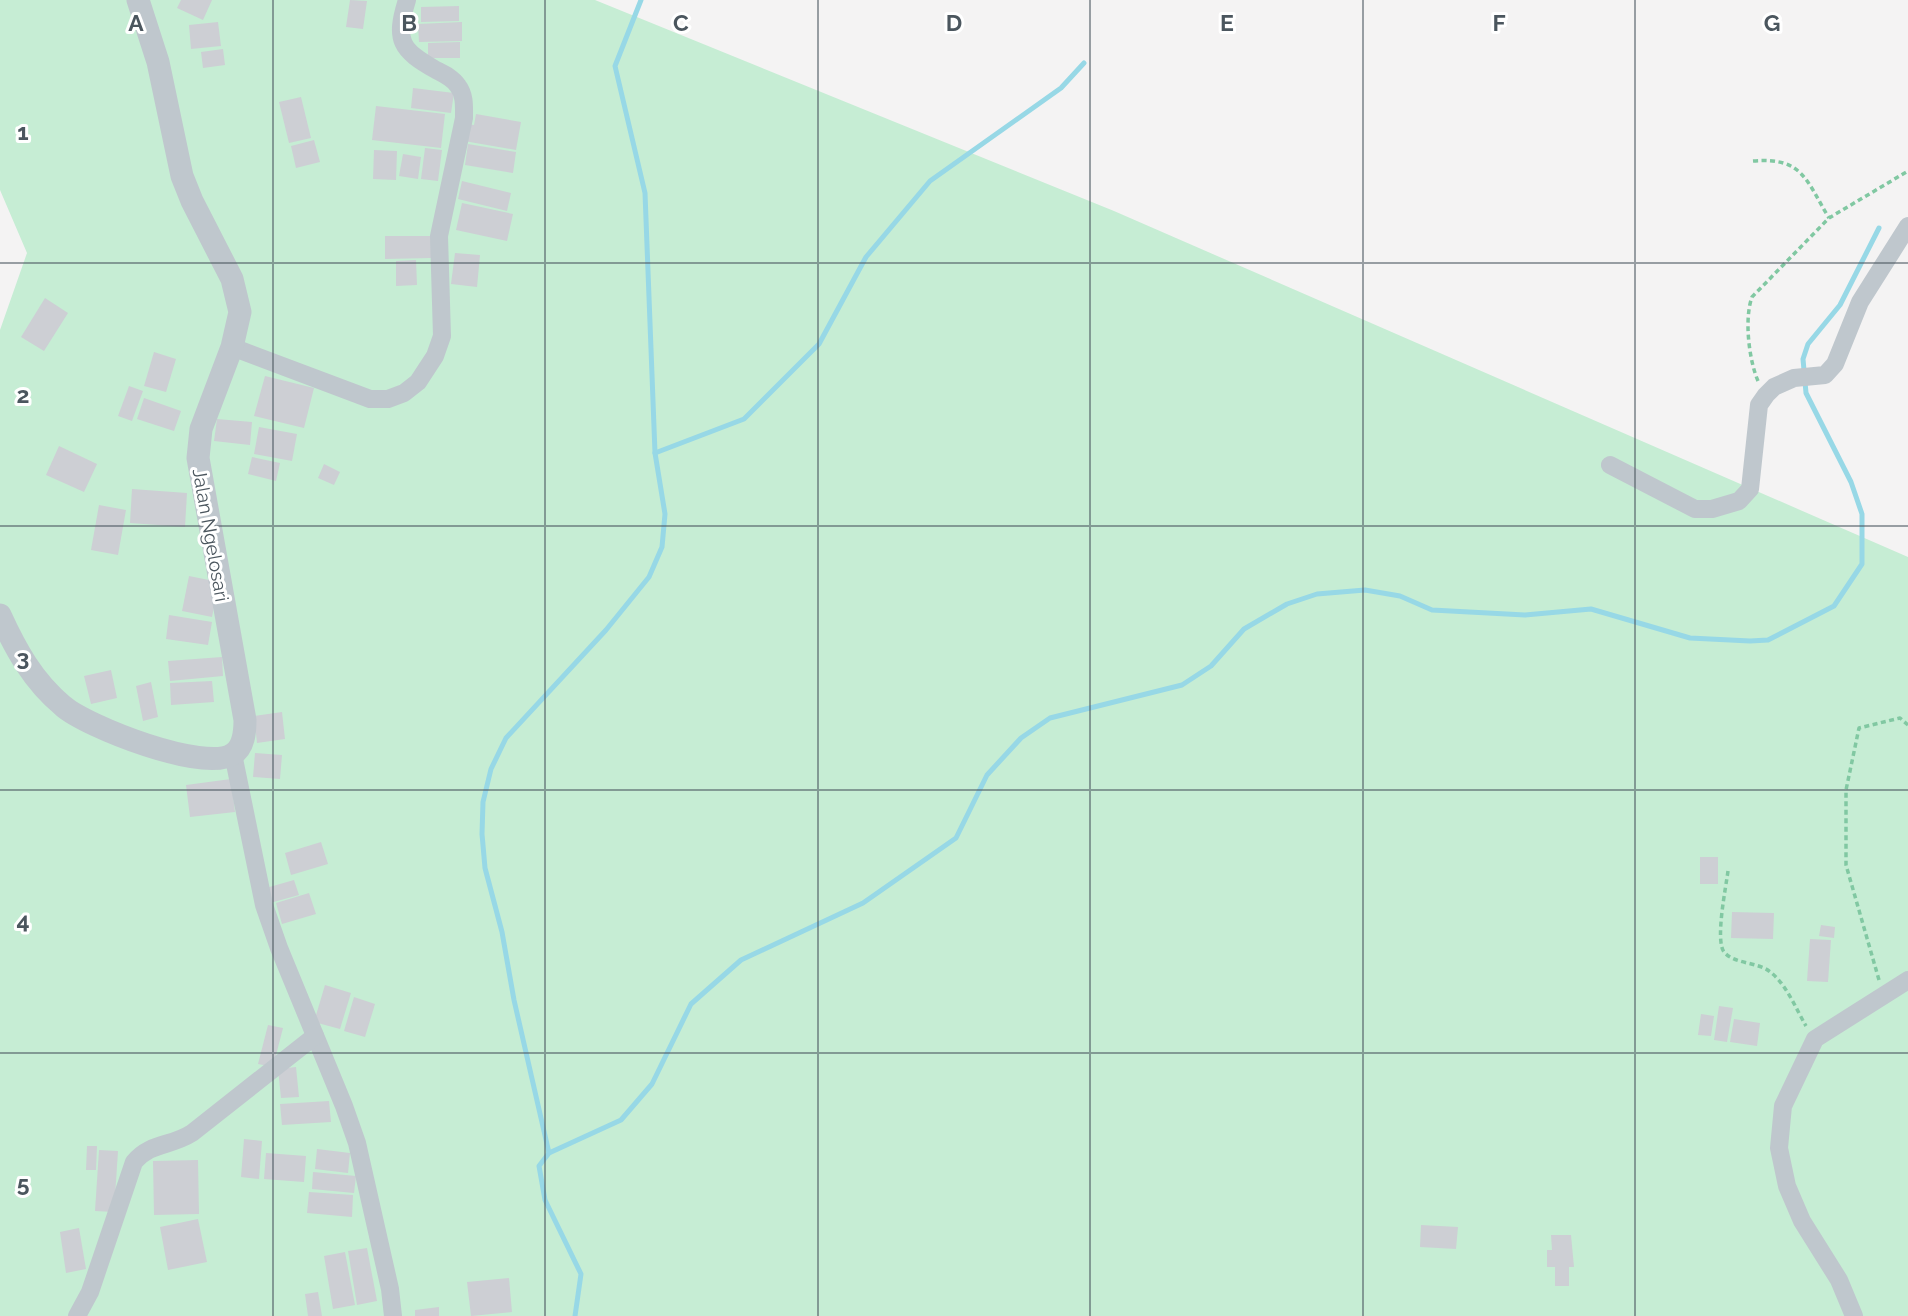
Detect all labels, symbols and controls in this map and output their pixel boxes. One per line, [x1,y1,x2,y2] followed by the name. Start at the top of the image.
[128,9,144,36] text: A
[401,9,417,36] text: B
[673,9,689,36] text: C
[946,9,962,36] text: D
[1220,9,1234,36] text: E
[1492,9,1506,36] text: F
[1764,9,1780,36] text: G
[17,118,29,145] text: 1
[17,381,29,408] text: 2
[188,467,234,603] street label: Jalan Ngelosari
[17,644,29,671] text: 3
[16,907,30,934] text: 4
[17,1170,30,1197] text: 5

